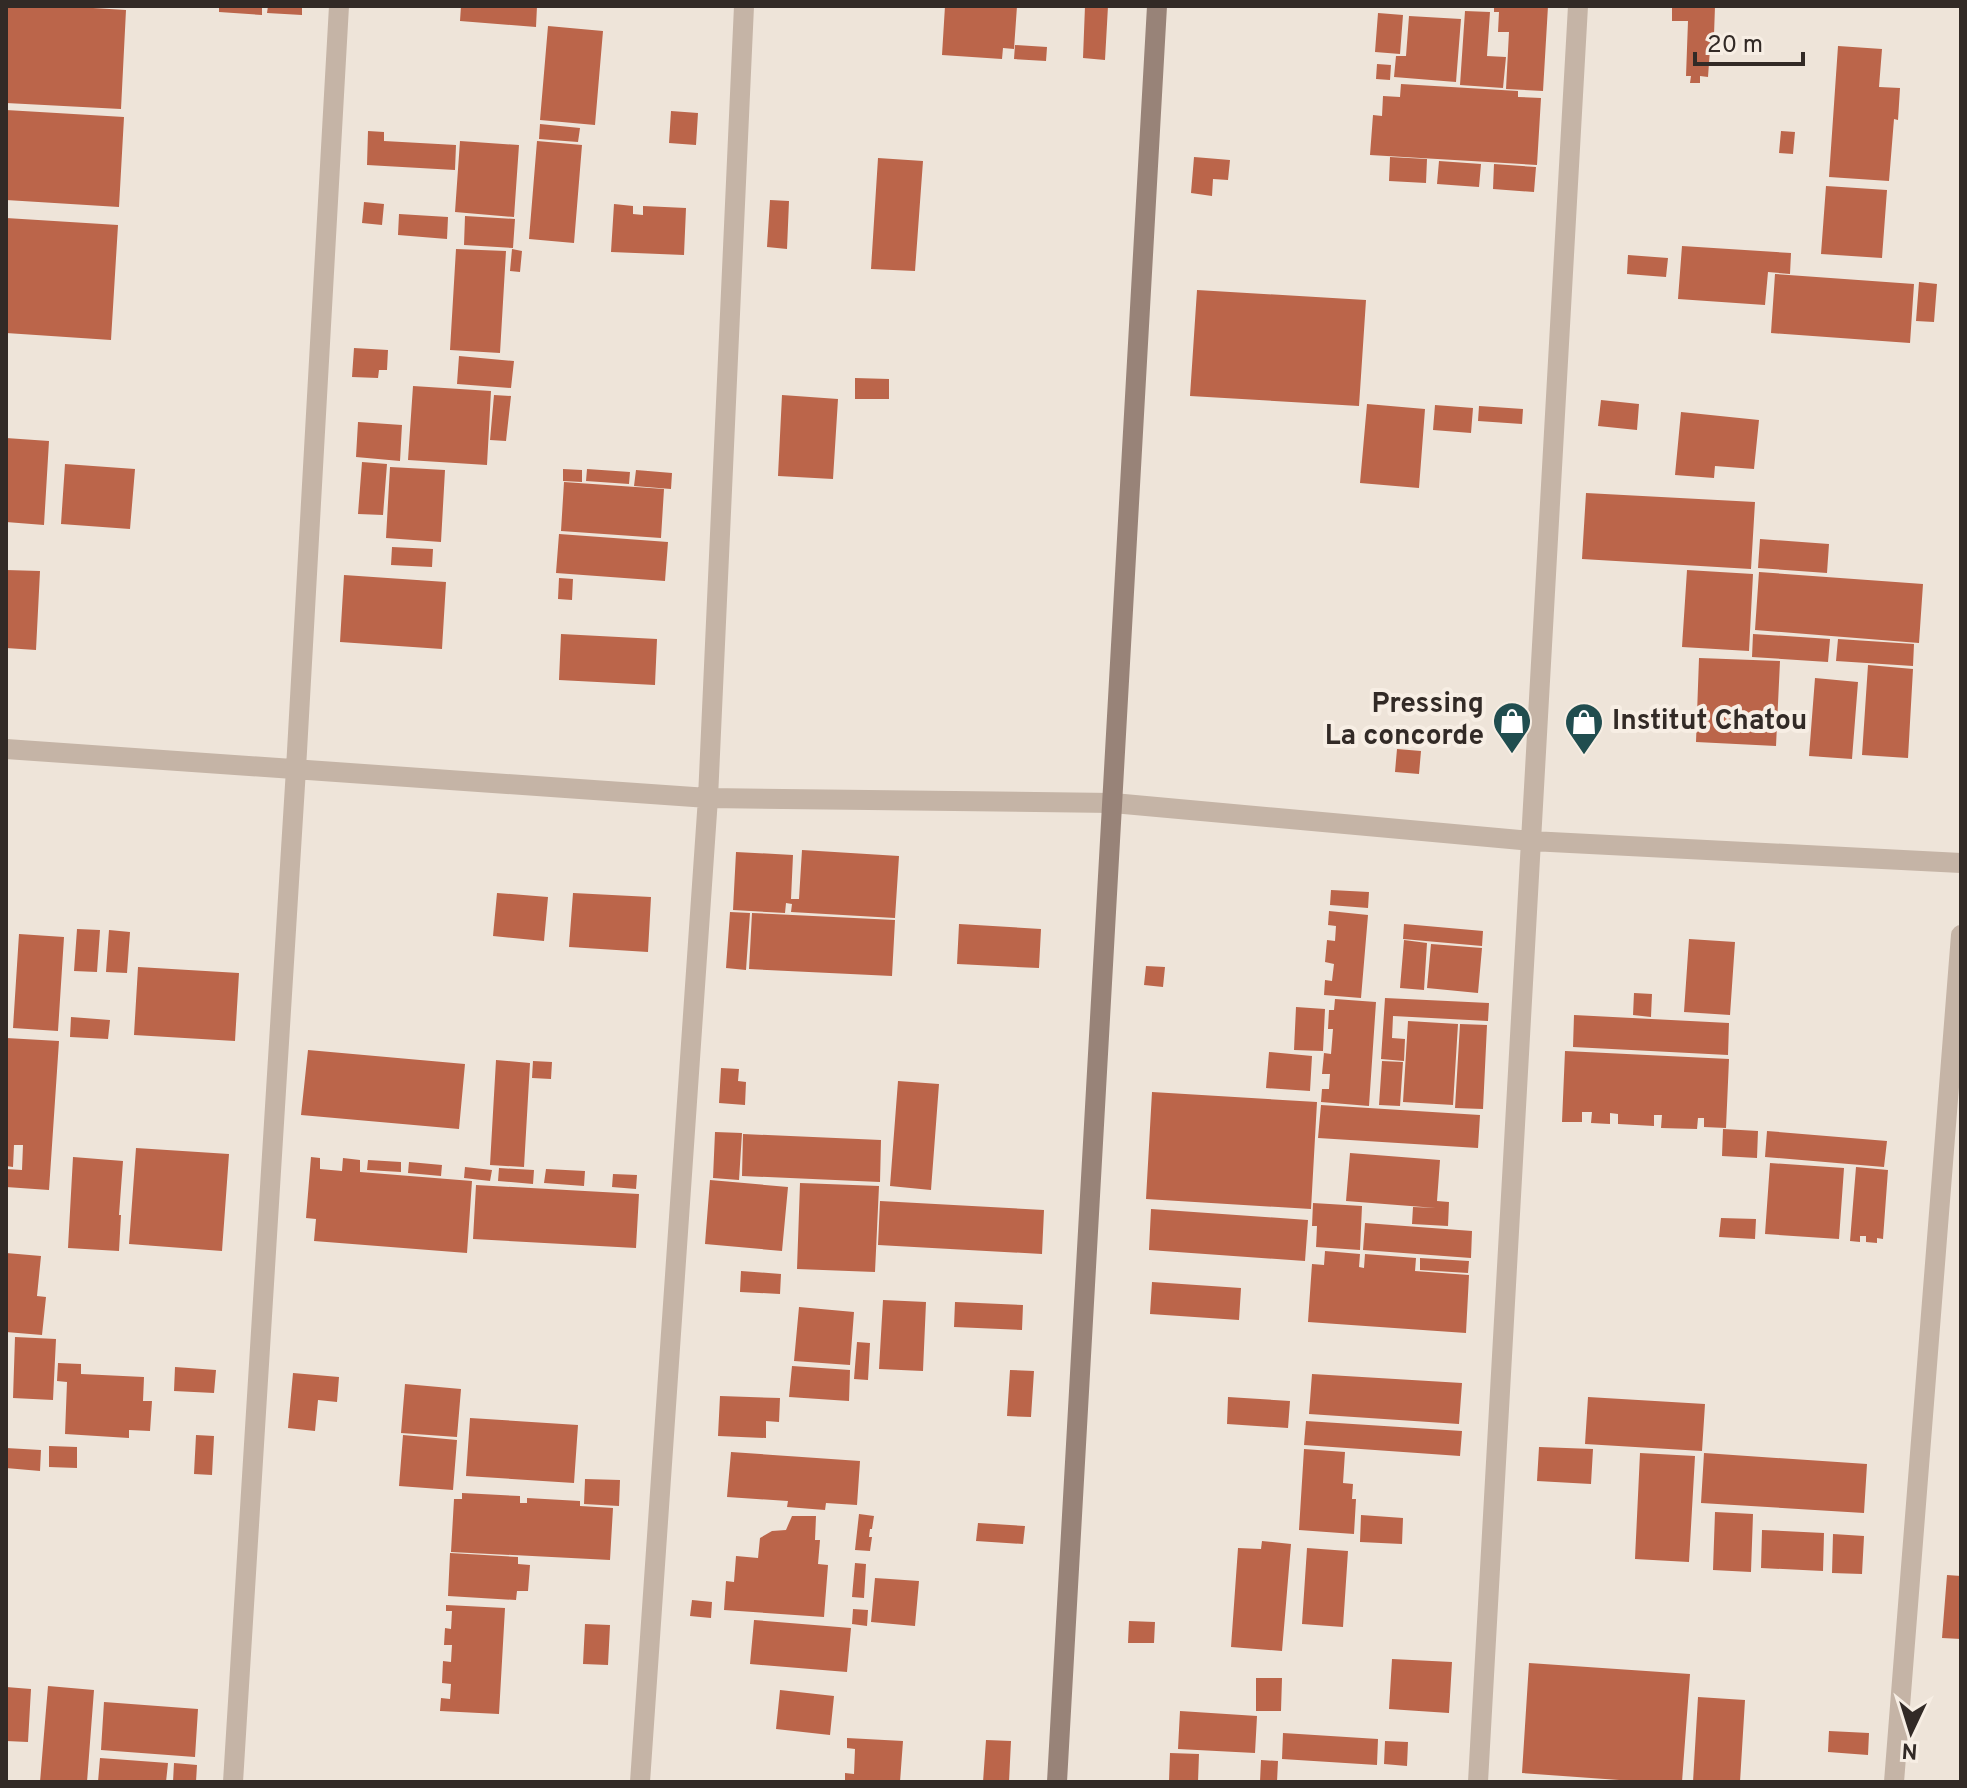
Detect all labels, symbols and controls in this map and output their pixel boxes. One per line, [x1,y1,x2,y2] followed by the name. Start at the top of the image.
[1695,16,1803,66] scale bar
[1707,31,1763,61] text: 20 m
[1325,687,1484,755] place label: Pressing La concorde
[1491,700,1533,755] shop icon: Pressing La concorde
[1563,701,1605,756] shop icon: Institut Chatou
[1612,704,1807,740] place label: Institut Chatou
[1871,1692,1951,1772] north arrow
[1901,1735,1919,1763] text: N

